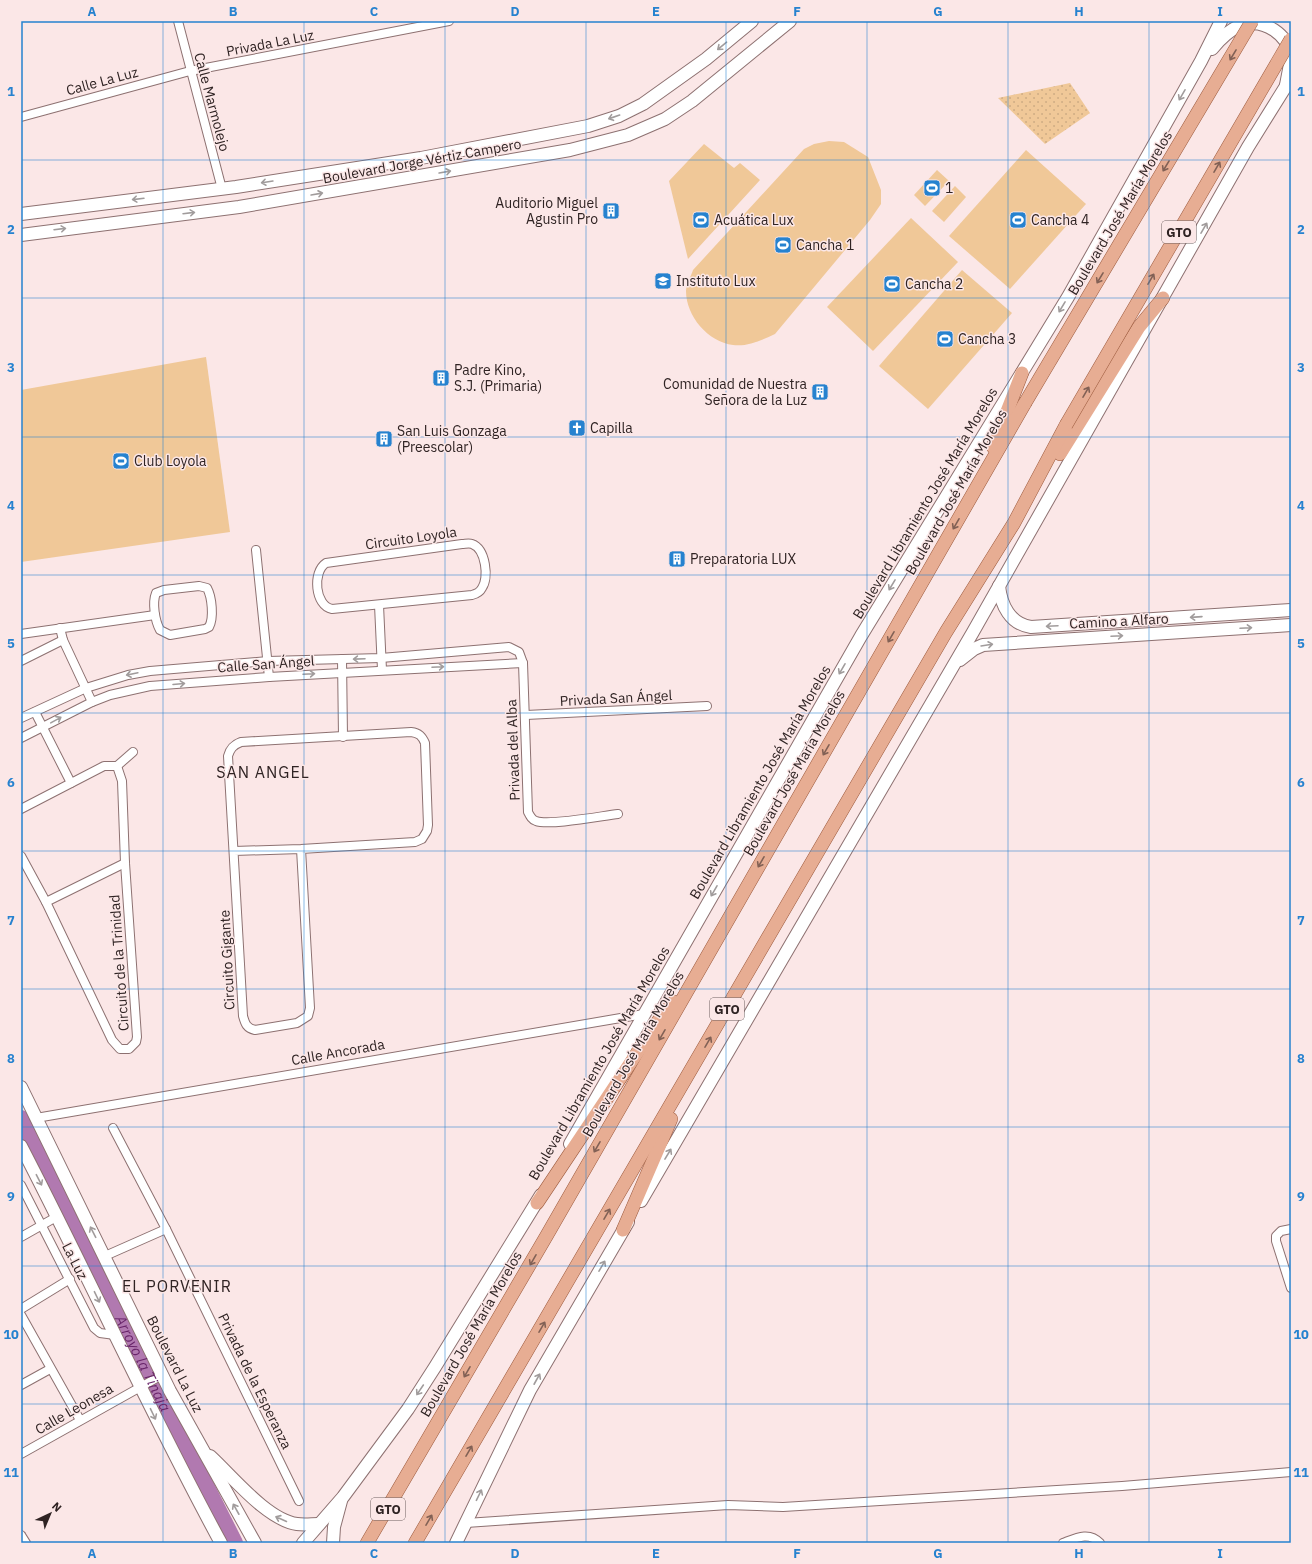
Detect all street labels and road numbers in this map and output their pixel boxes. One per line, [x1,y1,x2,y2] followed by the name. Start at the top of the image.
[224,26,316,60] street label: Privada La Luz
[190,51,234,154] street label: Calle Marmolejo
[64,63,140,99] street label: Calle La Luz
[1064,127,1176,298] street label: Boulevard José María Morelos
[321,135,523,187] street label: Boulevard Jorge Vértiz Campero
[1162,221,1196,243] road number: GTO
[849,384,1002,622] street label: Boulevard Libramiento José María Morelos
[901,406,1011,578] street label: Boulevard José María Morelos
[364,523,459,553] street label: Circuito Loyola
[1069,609,1169,633] street label: Camino a Alfaro
[217,651,315,676] street label: Calle San Ángel
[685,662,835,902] street label: Boulevard Libramiento José María Morelos
[559,685,673,710] street label: Privada San Ángel
[739,687,849,859] street label: Boulevard José María Morelos
[502,698,524,801] street label: Privada del Alba
[105,894,133,1032] street label: Circuito de la Trinidad
[215,909,239,1011] street label: Circuito Gigante
[524,943,674,1183] street label: Boulevard Libramiento José María Morelos
[578,968,688,1140] street label: Boulevard José María Morelos
[710,998,744,1020] road number: GTO
[290,1035,387,1069] street label: Calle Ancorada
[58,1239,92,1283] street label: La Luz
[416,1248,526,1420] street label: Boulevard José María Morelos
[214,1310,296,1452] street label: Privada de la Esperanza
[143,1313,207,1416] street label: Boulevard La Luz
[32,1379,117,1439] street label: Calle Leonesa
[371,1498,405,1520] road number: GTO

